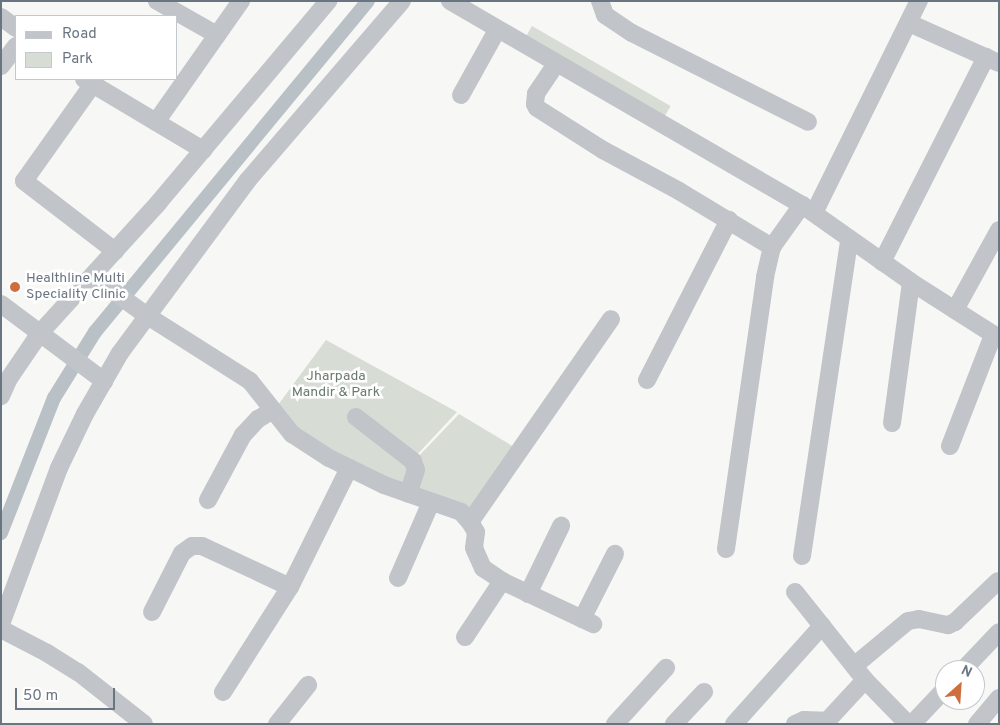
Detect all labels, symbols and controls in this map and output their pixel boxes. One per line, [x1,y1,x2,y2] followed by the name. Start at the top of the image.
[15,15,178,80] legend
[62,25,97,44] text: Road
[62,50,93,69] text: Park
[26,271,126,304] place label: Healthline Multi Speciality Clinic
[8,280,22,294] marker: Healthline Multi Speciality Clinic
[292,369,380,402] park label: Jharpada Mandir & Park
[935,660,985,710] north arrow
[958,662,975,682] text: N
[18,678,118,710] scale bar
[23,687,58,706] text: 50 m

